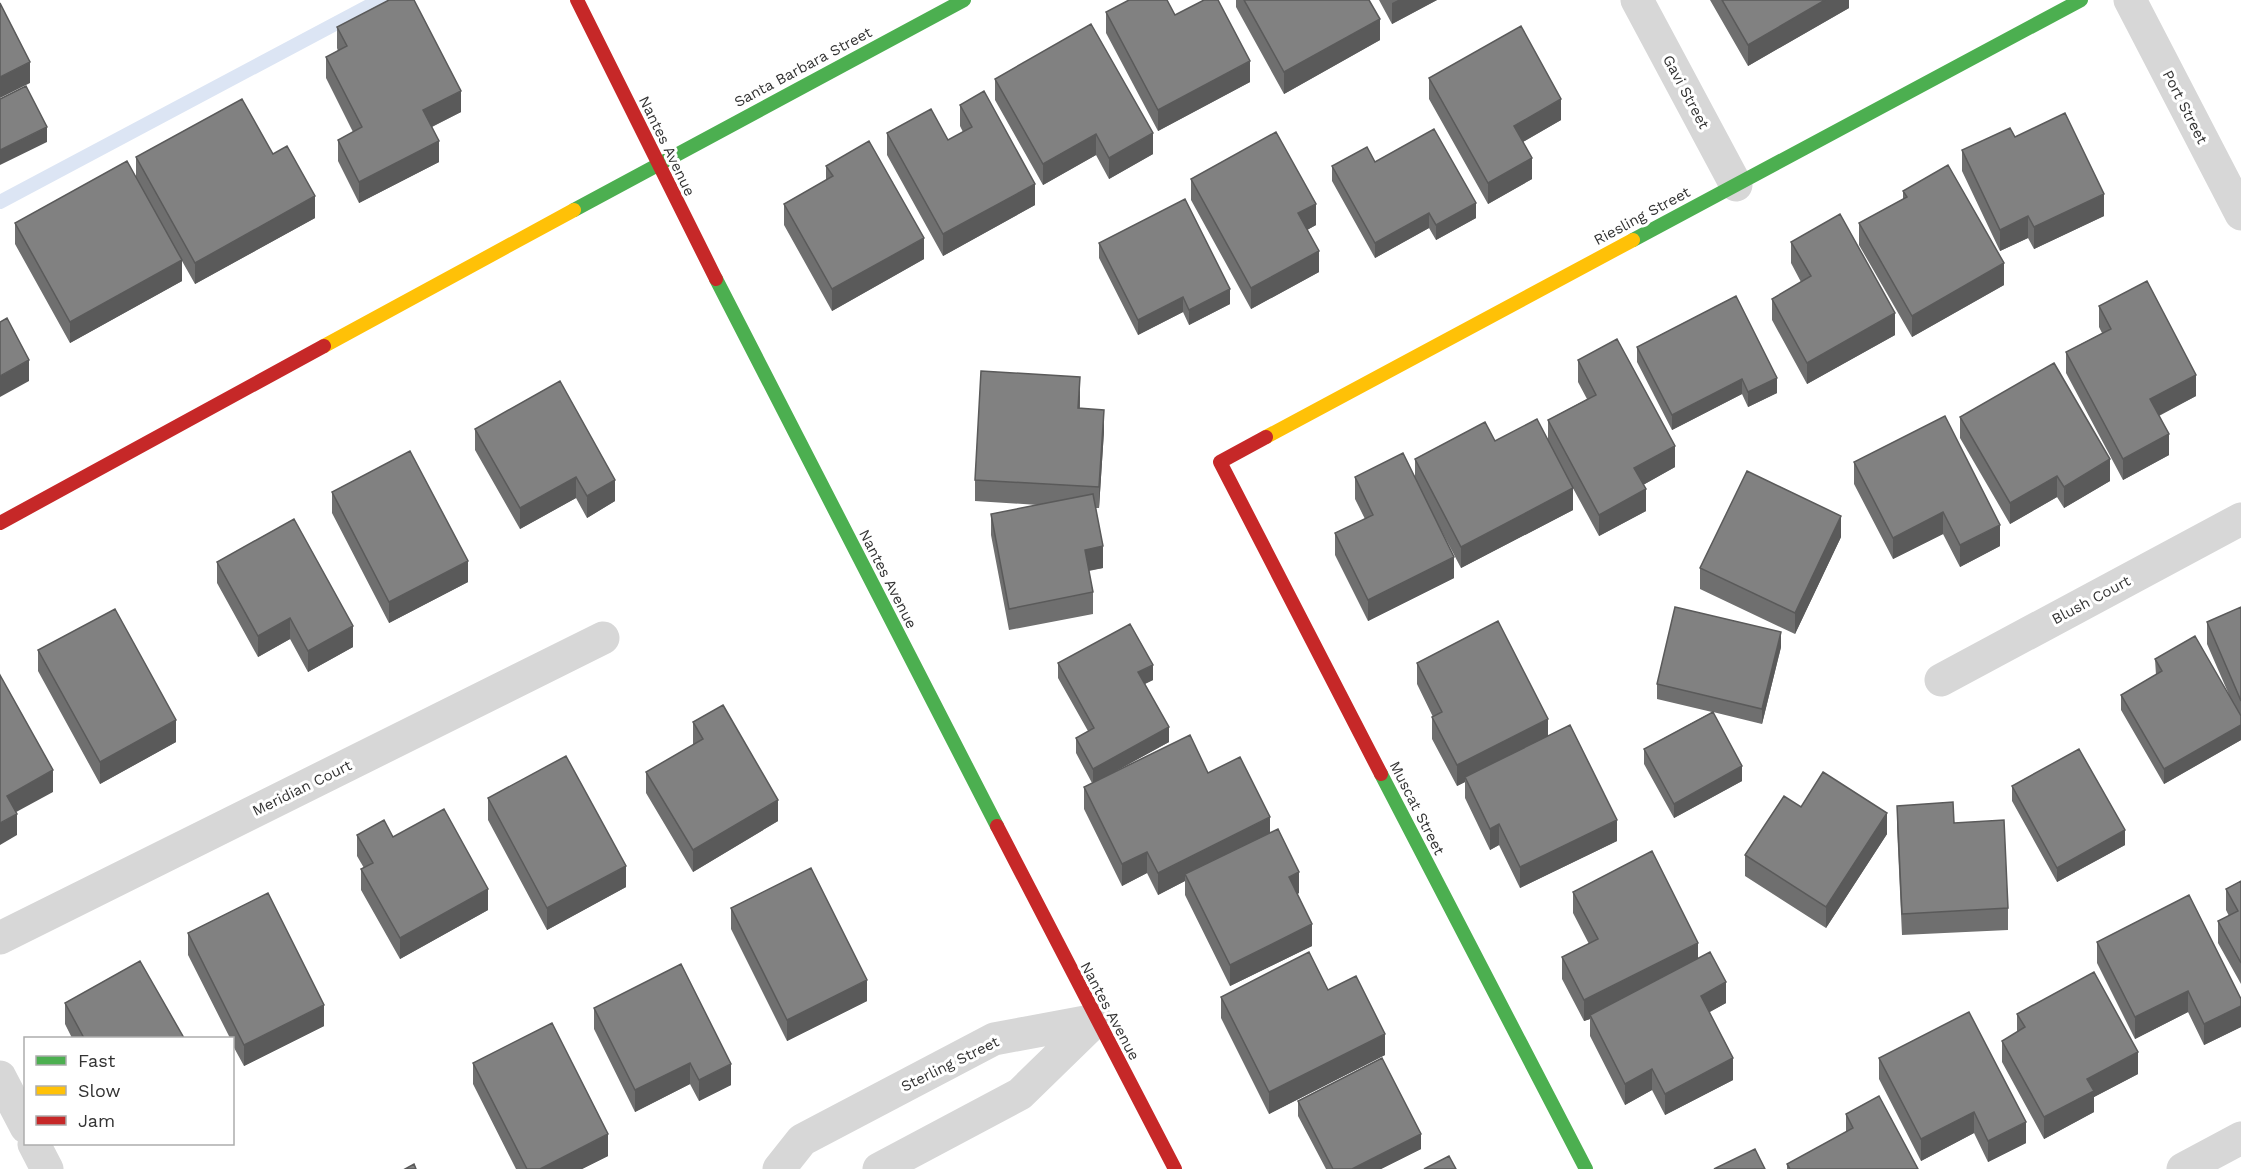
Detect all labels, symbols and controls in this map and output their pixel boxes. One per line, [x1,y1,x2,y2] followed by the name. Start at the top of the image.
[731,23,876,111] street label: Santa Barbara Street
[1659,52,1713,133] street label: Gavi Street
[2159,67,2212,147] street label: Port Street
[635,93,699,199] street label: Nantes Avenue
[1591,183,1694,249] street label: Riesling Street
[855,526,921,632] street label: Nantes Avenue
[2049,571,2134,628] street label: Blush Court
[249,756,355,820] street label: Meridian Court
[1386,758,1449,859] street label: Muscat Street
[1076,959,1144,1063] street label: Nantes Avenue
[898,1032,1003,1095] street label: Sterling Street
[24,1037,234,1145] legend
[78,1050,116,1071] text: Fast
[78,1080,121,1101] text: Slow
[78,1110,115,1131] text: Jam

